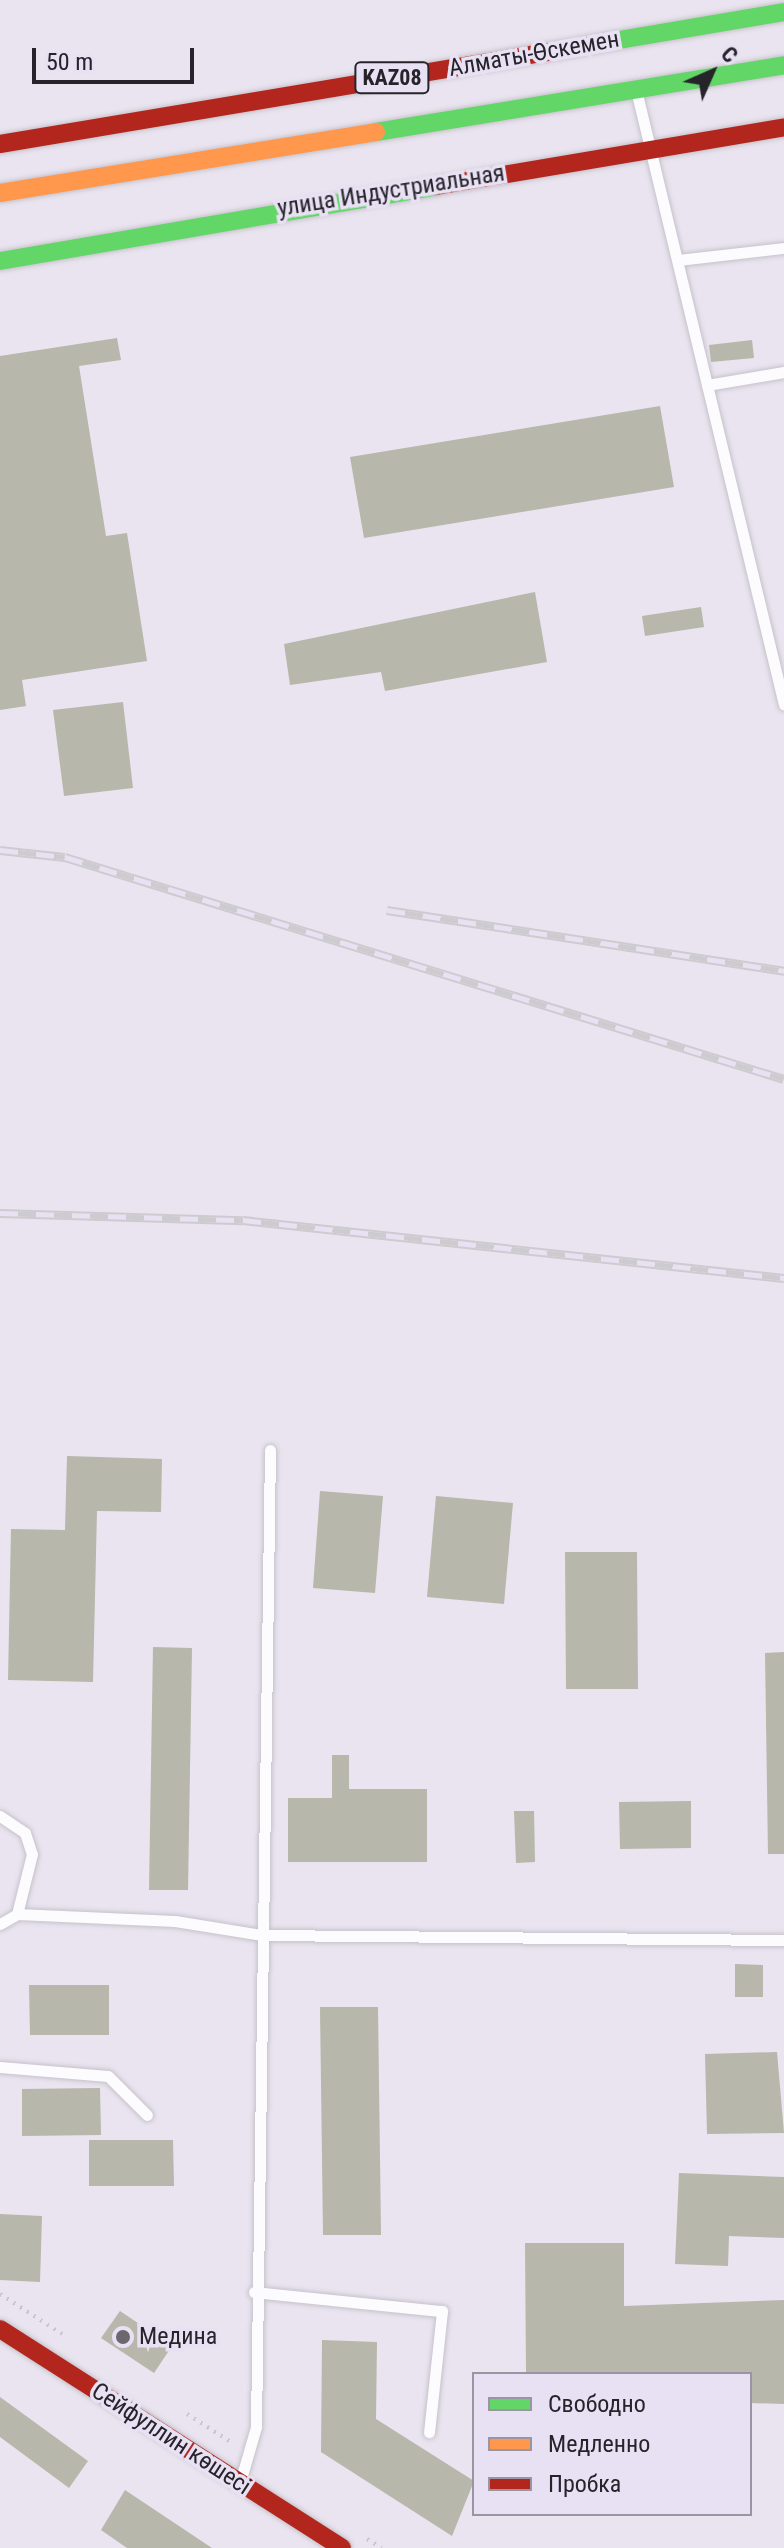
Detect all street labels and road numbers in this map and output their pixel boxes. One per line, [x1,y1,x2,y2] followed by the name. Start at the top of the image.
[447,25,621,83] street label: Алматы-Өскемен
[354,60,430,96] road number: KAZ08
[276,159,506,223] street label: улица Индустриальная
[86,2377,256,2501] street label: Сейфуллин көшесі

